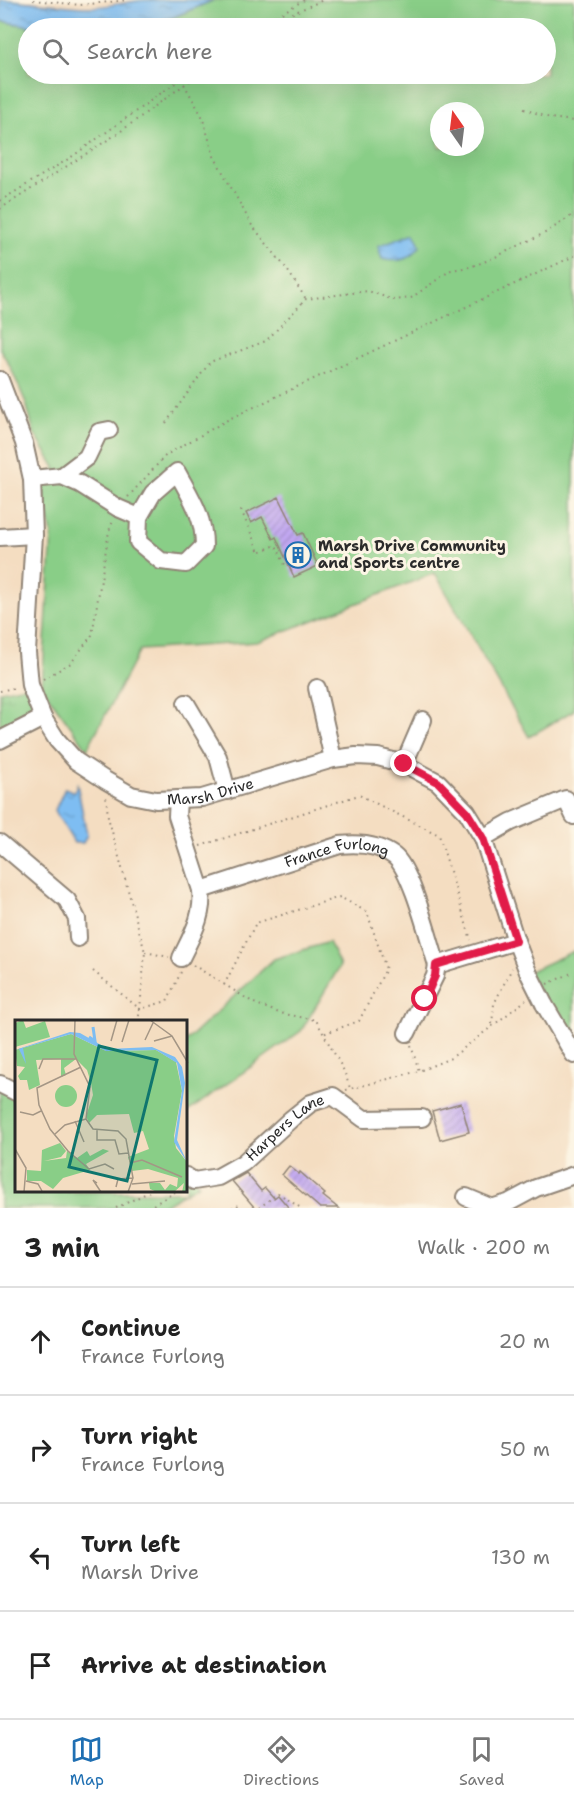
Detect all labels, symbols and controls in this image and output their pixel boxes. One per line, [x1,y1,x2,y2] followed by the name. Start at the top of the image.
[18,18,556,84] search box
[39,35,72,68] icon: search
[87,37,213,66] text: Search here
[430,102,484,156] north arrow
[318,536,506,573] place label: Marsh Drive Community and Sports centre
[283,540,313,570] building icon: Marsh Drive Community and Sports centre
[390,750,416,776] route end
[167,773,256,810] street label: Marsh Drive
[282,834,393,872] street label: France Furlong
[411,985,437,1011] route start
[15,1020,188,1193] inset map
[241,1089,327,1166] street label: Harpers Lane
[24,1230,100,1265] text: 3 min
[417,1234,550,1260] text: Walk · 200 m
[81,1314,181,1343] text: Continue
[24,1325,57,1358] icon: ahead
[499,1328,550,1354] text: 20 m
[81,1343,225,1369] text: France Furlong
[81,1422,198,1451] text: Turn right
[24,1433,57,1466] icon: right
[500,1436,550,1462] text: 50 m
[81,1451,225,1477] text: France Furlong
[81,1530,180,1559] text: Turn left
[24,1541,57,1574] icon: left
[491,1544,550,1570] text: 130 m
[81,1559,199,1585] text: Marsh Drive
[24,1649,57,1682] icon: arrive
[81,1651,327,1680] text: Arrive at destination
[70,1733,104,1790] tab: Map
[243,1733,320,1790] tab: Directions
[459,1733,504,1790] tab: Saved

